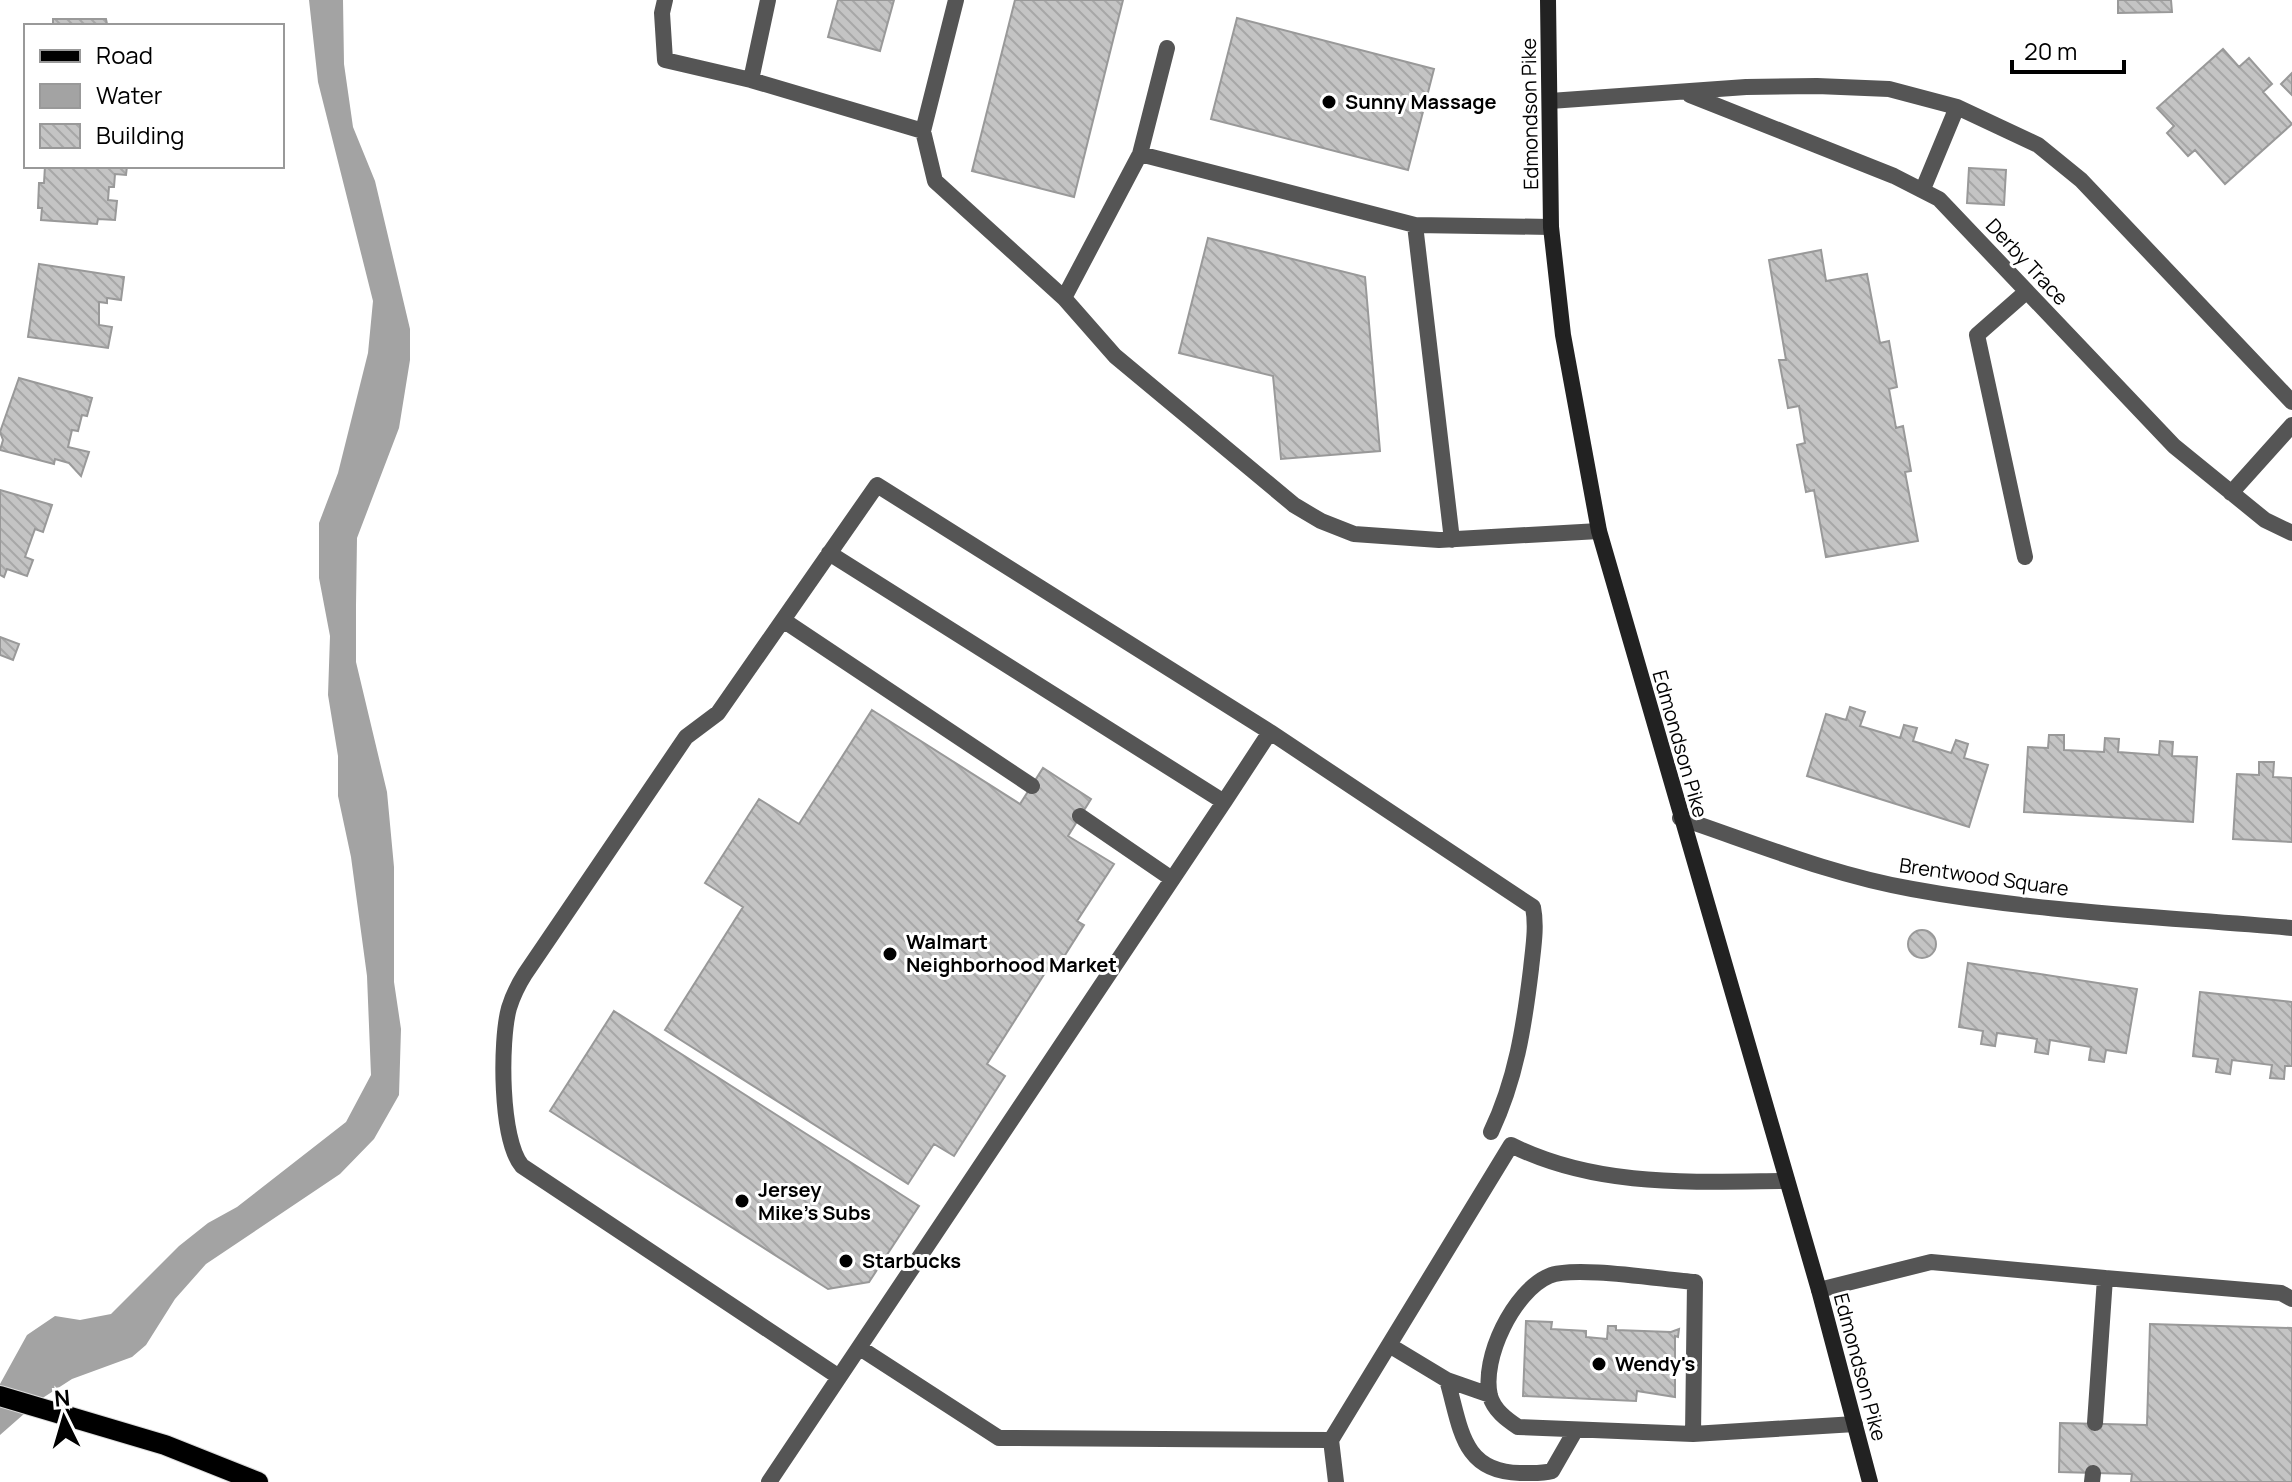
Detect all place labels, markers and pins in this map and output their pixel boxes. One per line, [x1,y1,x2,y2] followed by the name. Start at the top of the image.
[1345,88,1497,115] place label: Sunny Massage
[1320,93,1338,111] marker: Sunny Massage
[906,928,1117,978] place label: Walmart Neighborhood Market
[881,945,899,963] marker: Walmart Neighborhood Market
[758,1176,871,1226] place label: Jersey Mike's Subs
[733,1192,751,1210] marker: Jersey Mike's Subs
[862,1247,961,1274] place label: Starbucks
[837,1252,855,1270] marker: Starbucks
[1615,1350,1696,1377] place label: Wendy's
[1590,1355,1608,1373] marker: Wendy's

